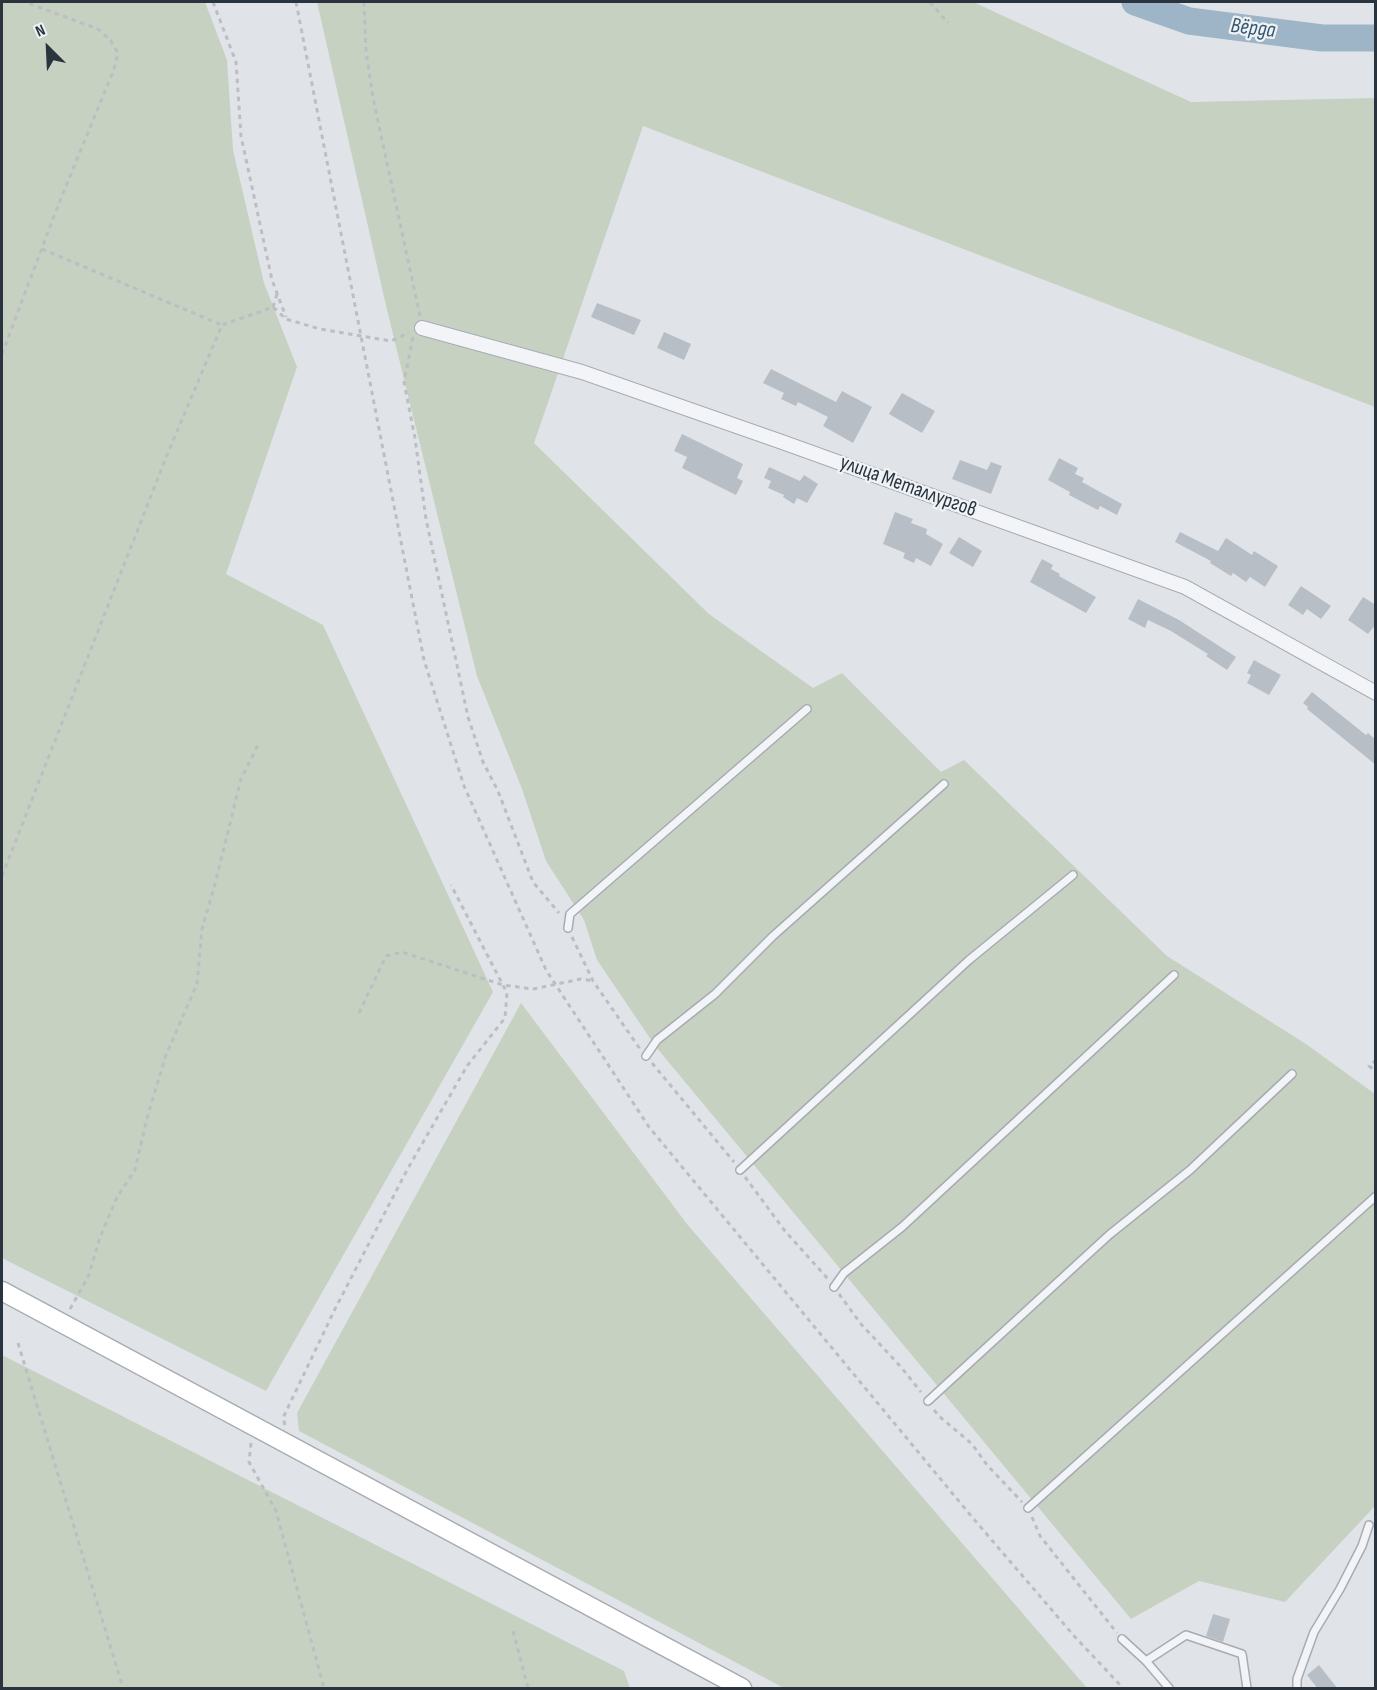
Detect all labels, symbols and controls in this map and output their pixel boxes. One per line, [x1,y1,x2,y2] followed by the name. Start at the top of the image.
[1229,13,1277,45] water label: Вёрда
[18,18,78,78] north arrow
[33,21,48,42] text: N
[836,451,980,523] street label: улица Металлургов

